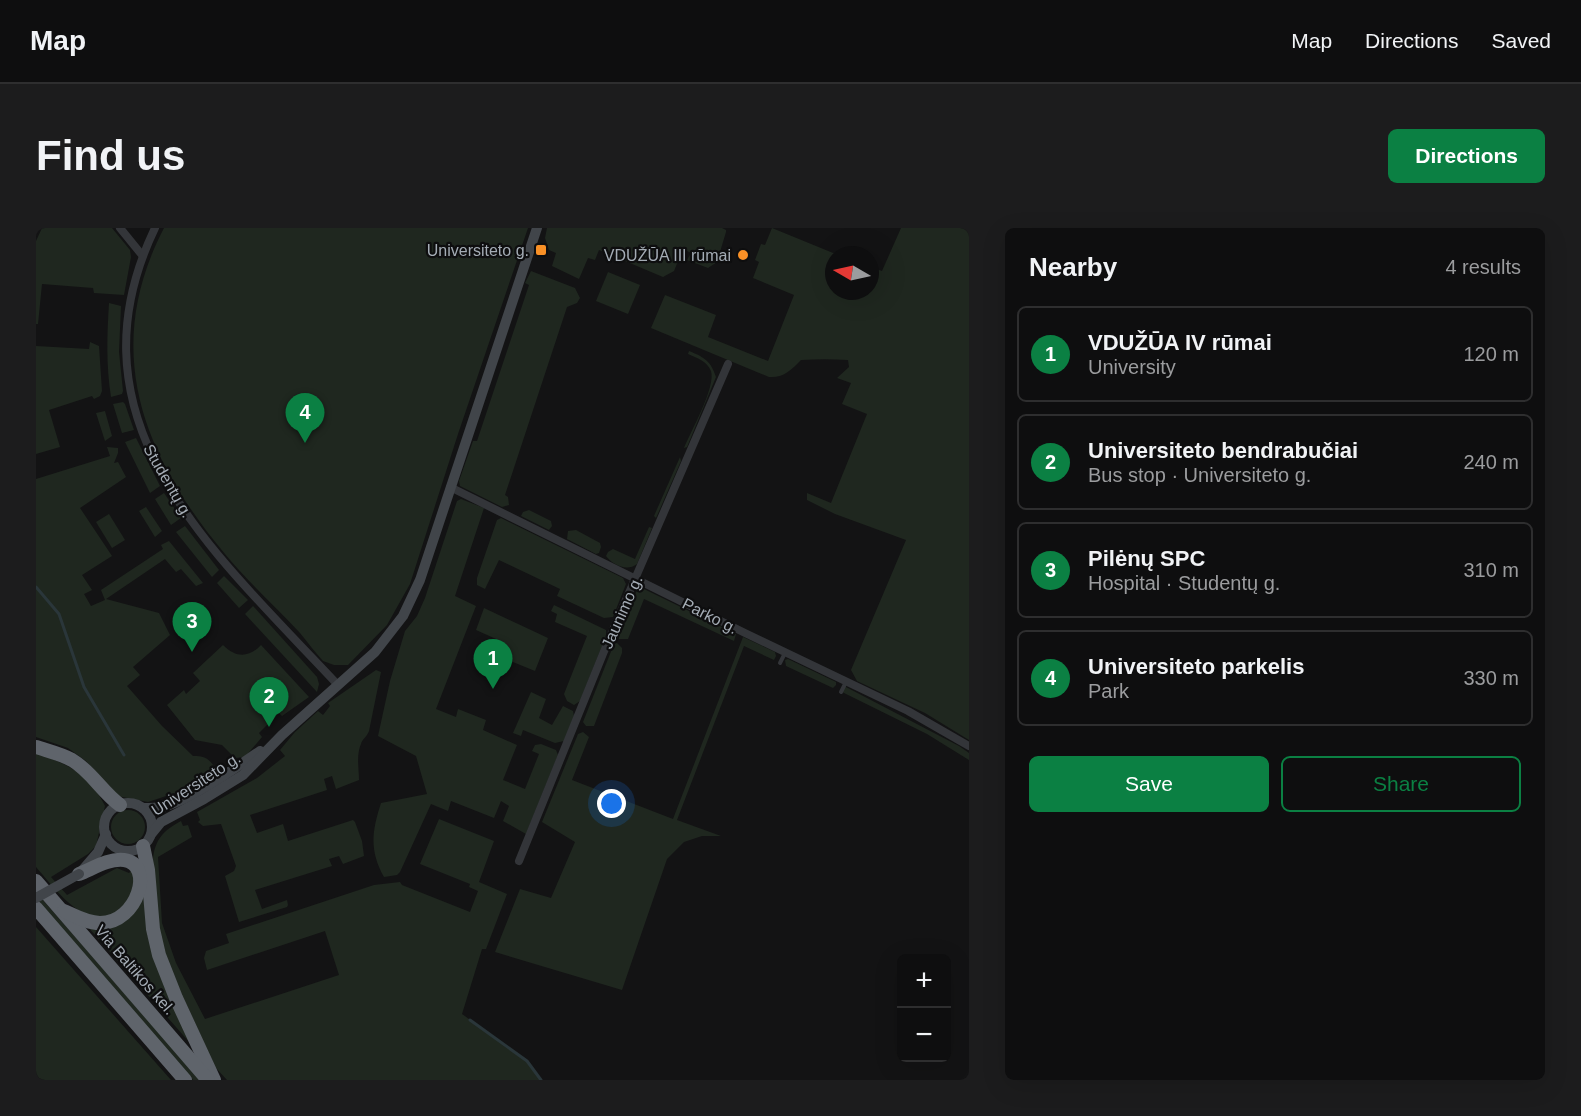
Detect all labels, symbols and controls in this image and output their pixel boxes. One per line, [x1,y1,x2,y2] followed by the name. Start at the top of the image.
[30,25,86,56] text: Map
[1291,29,1332,52] text: Map
[1365,29,1458,52] text: Directions
[1491,29,1551,52] text: Saved
[1388,129,1545,183] button: Directions
[36,132,185,179] text: Find us
[427,242,529,259] place label: Universiteto g.
[534,243,548,257] marker: Universiteto g.
[604,246,731,264] place label: VDUŽŪA III rūmai
[825,246,879,300] north arrow
[736,248,750,262] marker: VDUŽŪA III rūmai
[1029,252,1117,282] text: Nearby
[1445,256,1521,278] text: 4 results
[1088,330,1272,355] text: VDUŽŪA IV rūmai
[1045,343,1056,365] text: 1
[1463,343,1519,365] text: 120 m
[1088,356,1176,378] text: University
[286,394,324,443] pin: 4
[1088,438,1358,463] text: Universiteto bendrabučiai
[140,441,196,521] street label: Studentų g.
[1045,451,1056,473] text: 2
[1463,451,1519,473] text: 240 m
[1088,464,1311,486] text: Bus stop · Universiteto g.
[1088,546,1205,571] text: Pilėnų SPC
[1045,559,1056,581] text: 3
[1463,559,1519,581] text: 310 m
[1088,572,1280,594] text: Hospital · Studentų g.
[598,573,646,651] street label: Jaunimo g.
[680,595,740,637] street label: Parko g.
[172,602,212,652] pin: 3
[474,640,512,689] pin: 1
[1088,654,1304,679] text: Universiteto parkelis
[1045,667,1056,689] text: 4
[1463,667,1519,689] text: 330 m
[250,678,288,727] pin: 2
[1088,680,1129,702] text: Park
[148,749,244,819] street label: Universiteto g.
[1029,756,1269,812] button: Save
[1281,756,1521,812] button: Share
[597,789,626,818] your location
[92,922,178,1018] street label: Via Baltikos kel.
[897,954,951,1062] map controls
[897,954,951,1008] button: +
[897,1008,951,1062] button: −

